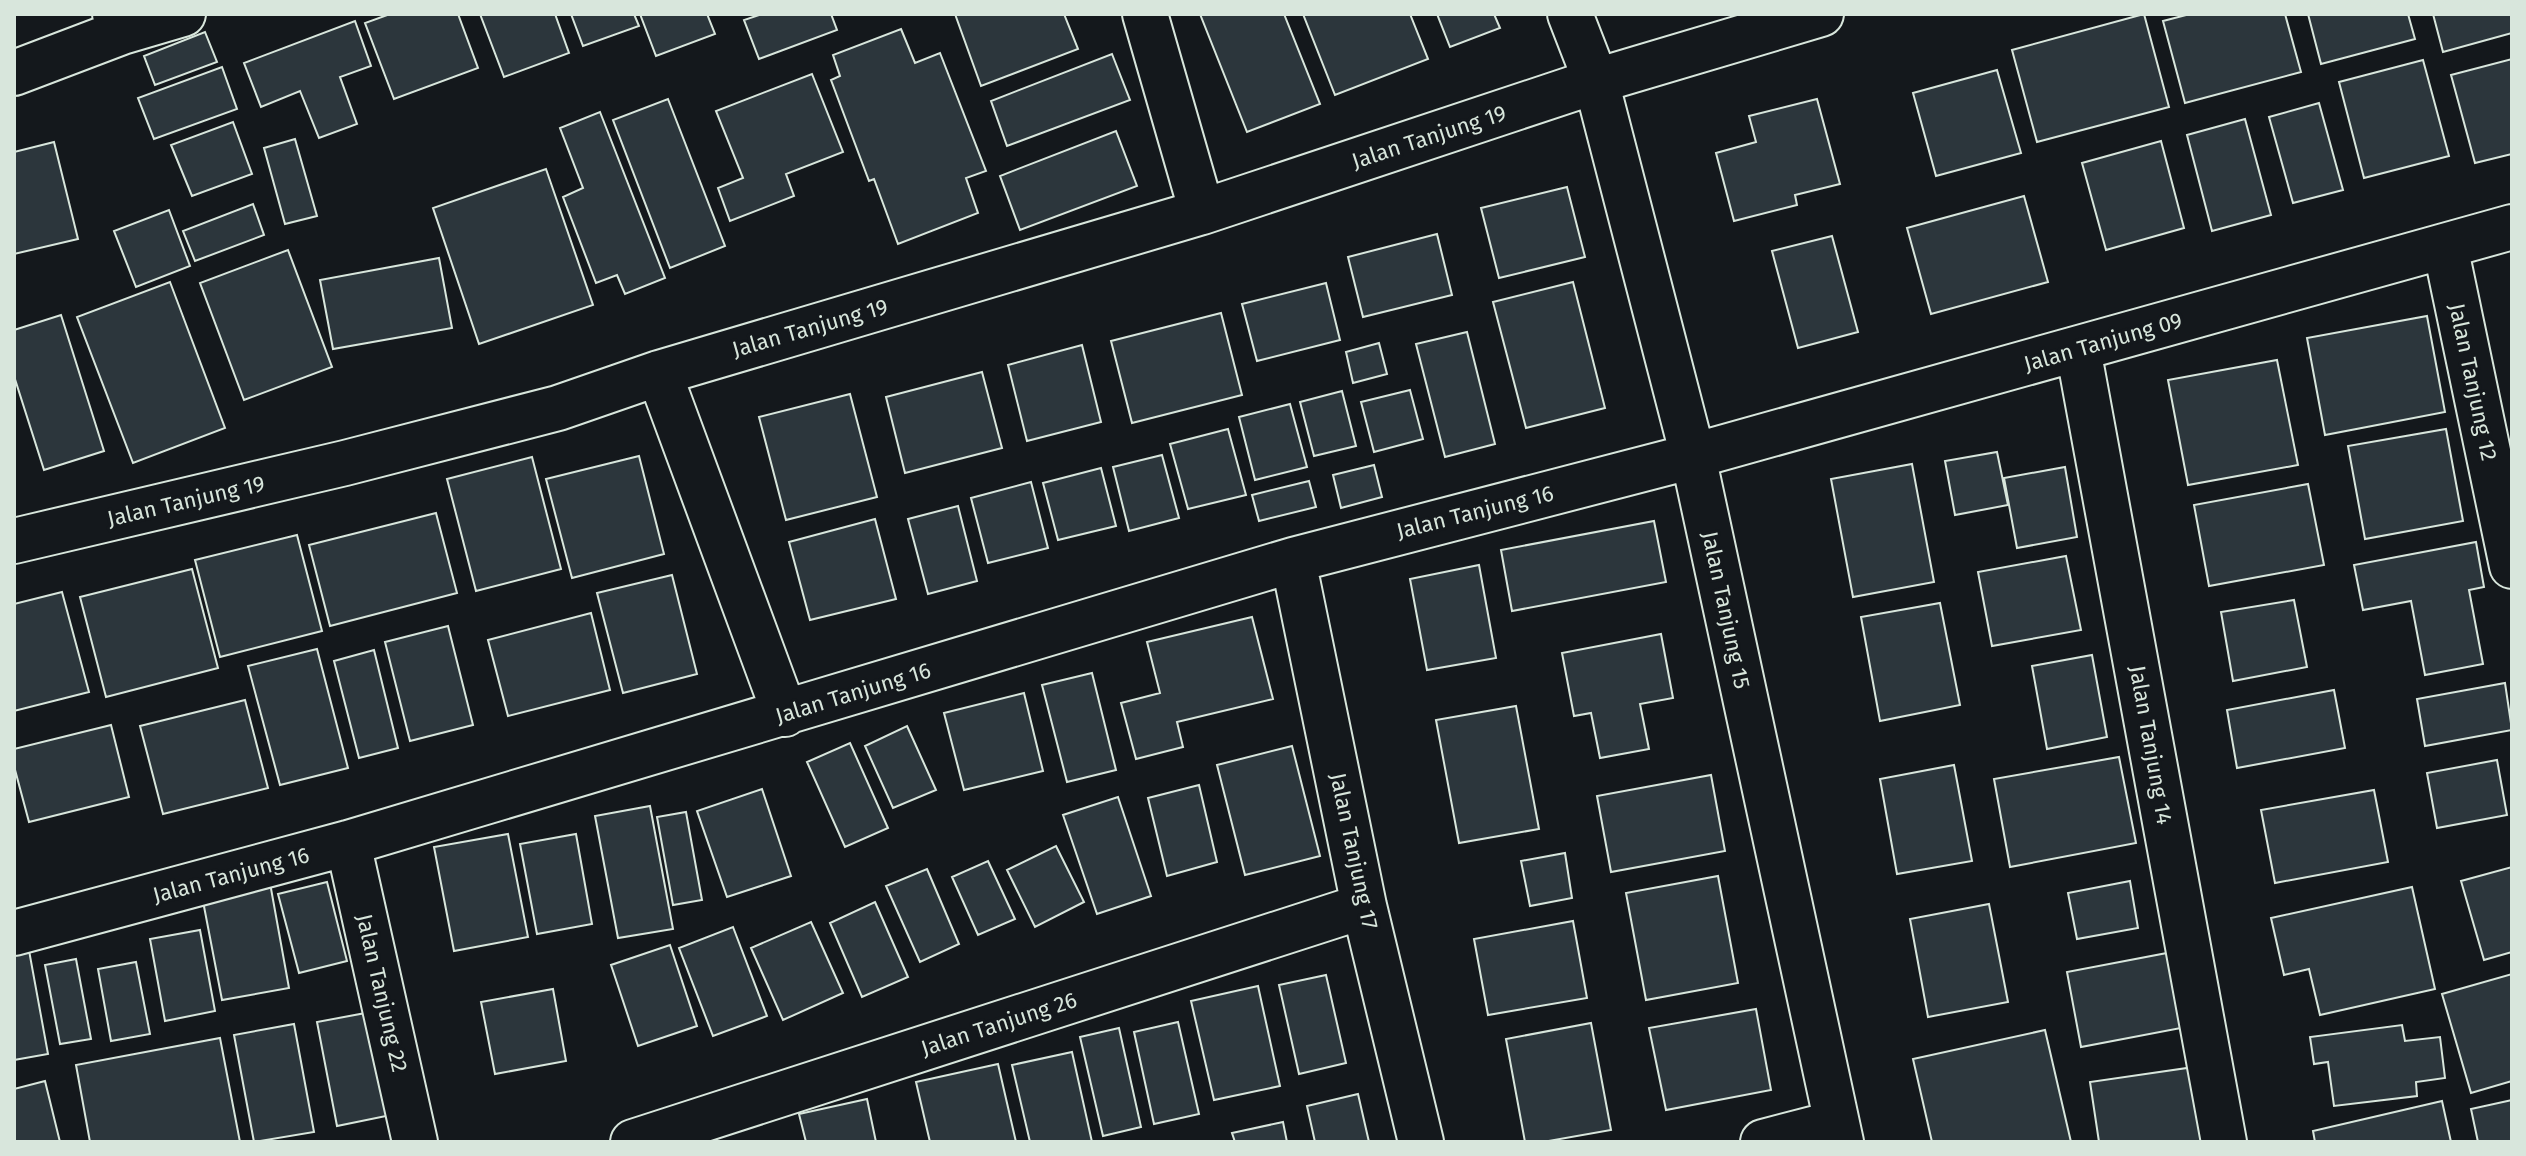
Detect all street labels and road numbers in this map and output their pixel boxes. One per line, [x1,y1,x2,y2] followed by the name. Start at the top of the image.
[1348,99,1510,175] street label: Jalan Tanjung 19
[729,293,891,363] street label: Jalan Tanjung 19
[2443,301,2503,463] street label: Jalan Tanjung 12
[2021,307,2185,377] street label: Jalan Tanjung 09
[105,470,267,532] street label: Jalan Tanjung 19
[1394,479,1556,545] street label: Jalan Tanjung 16
[1696,529,1756,691] street label: Jalan Tanjung 15
[772,657,934,729] street label: Jalan Tanjung 16
[2124,663,2178,827] street label: Jalan Tanjung 14
[1324,770,1384,932] street label: Jalan Tanjung 17
[150,841,312,909] street label: Jalan Tanjung 16
[351,911,413,1075] street label: Jalan Tanjung 22
[918,986,1080,1062] street label: Jalan Tanjung 26

